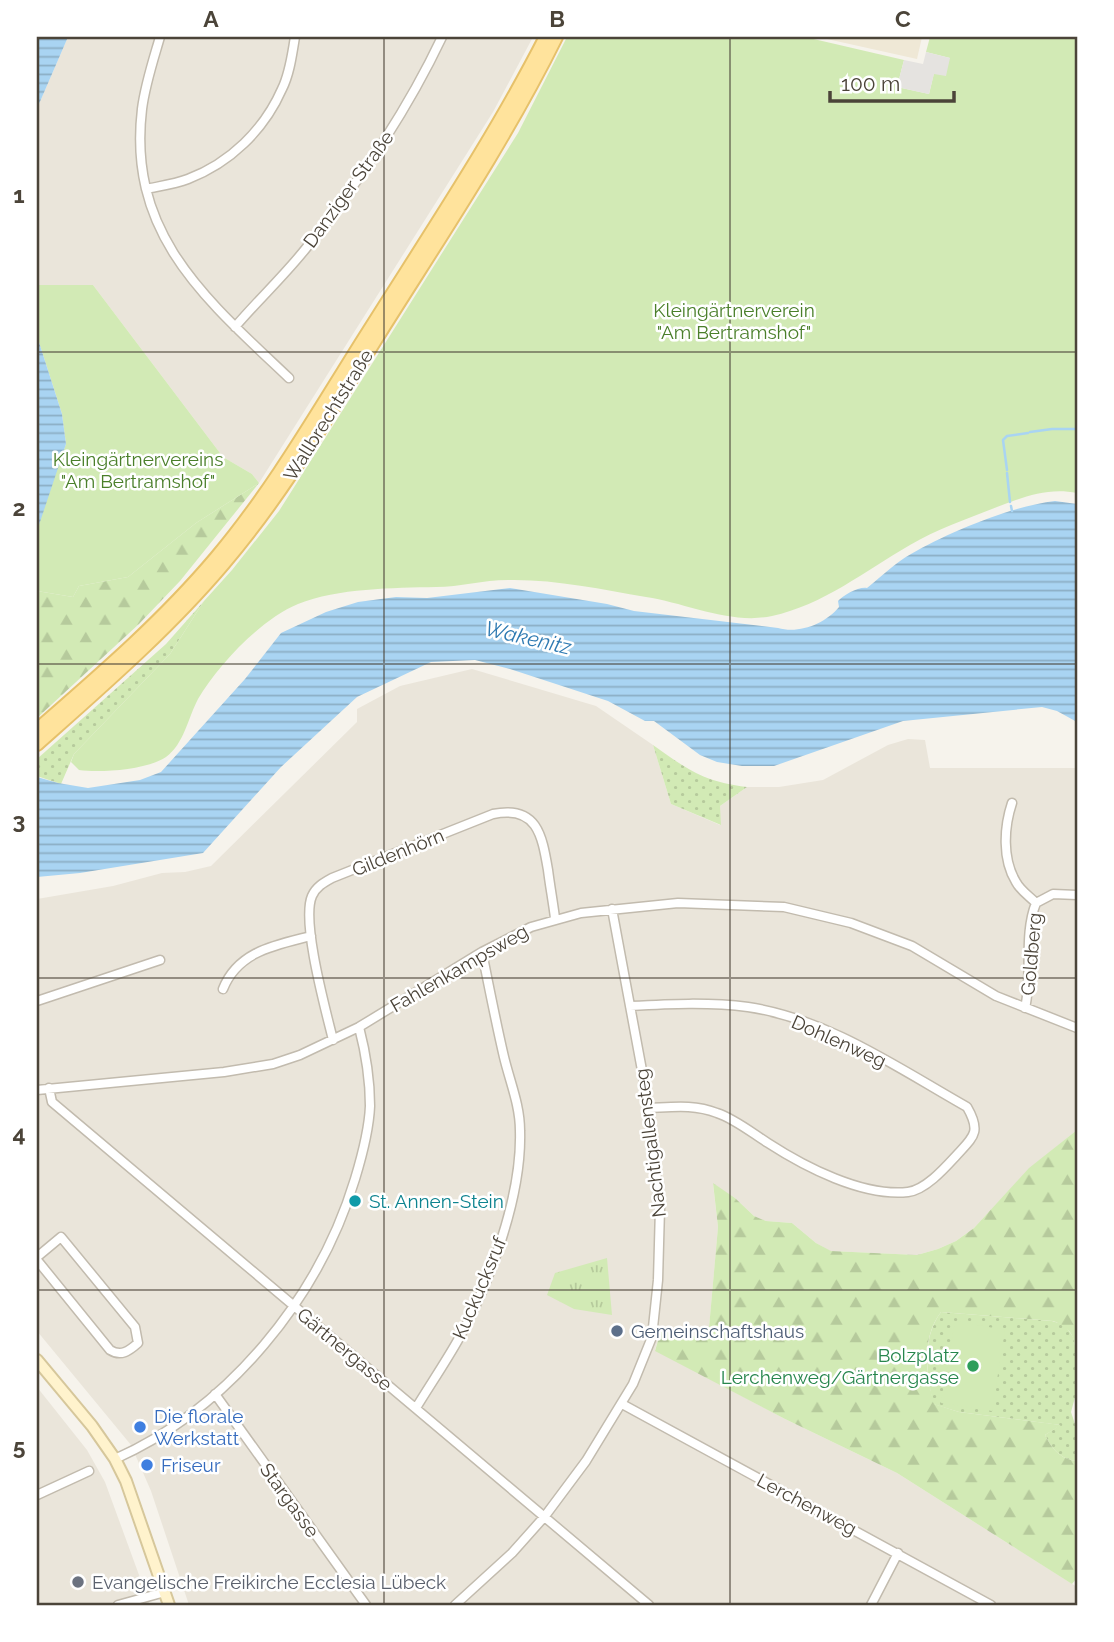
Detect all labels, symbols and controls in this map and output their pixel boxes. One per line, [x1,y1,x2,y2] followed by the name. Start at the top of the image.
[203,5,219,32] text: A
[549,5,565,32] text: B
[895,5,911,32] text: C
[830,60,955,104] scale bar
[841,71,900,96] text: 100 m
[298,126,398,252] street label: Danziger Straße
[13,181,25,208] text: 1
[653,299,815,343] park label: Kleingärtnerverein "Am Bertramshof"
[279,345,377,485] street label: Wallbrechtstraße
[53,448,223,492] park label: Kleingärtnervereins "Am Bertramshof"
[13,494,25,521] text: 2
[483,616,575,660] water label: Wakenitz
[13,807,25,834] text: 3
[349,824,447,880] street label: Gildenhörn
[1016,912,1046,996] street label: Goldberg
[386,920,532,1016] street label: Fahlenkampsweg
[788,1010,890,1072] street label: Dohlenweg
[630,1067,670,1219] street label: Nachtigallensteg
[12,1120,26,1147] text: 4
[369,1190,504,1212] place label: St. Annen-Stein
[347,1193,363,1209] marker: St. Annen-Stein
[448,1233,511,1342] street label: Kuckucksruf
[293,1303,397,1395] street label: Gärtnergasse
[631,1320,804,1342] place label: Gemeinschaftshaus
[609,1323,625,1339] marker: Gemeinschaftshaus
[721,1344,959,1388] place label: Bolzplatz Lerchenweg/Gärtnergasse
[965,1358,981,1374] marker: Bolzplatz Lerchenweg/Gärtnergasse
[154,1405,243,1449] place label: Die florale Werkstatt
[132,1419,148,1435] marker: Die florale Werkstatt
[13,1433,26,1460] text: 5
[161,1454,221,1476] place label: Friseur
[139,1457,155,1473] marker: Friseur
[256,1459,324,1541] street label: Stargasse
[753,1468,861,1540] street label: Lerchenweg
[92,1571,446,1593] place label: Evangelische Freikirche Ecclesia Lübeck
[70,1574,86,1590] marker: Evangelische Freikirche Ecclesia Lübeck

